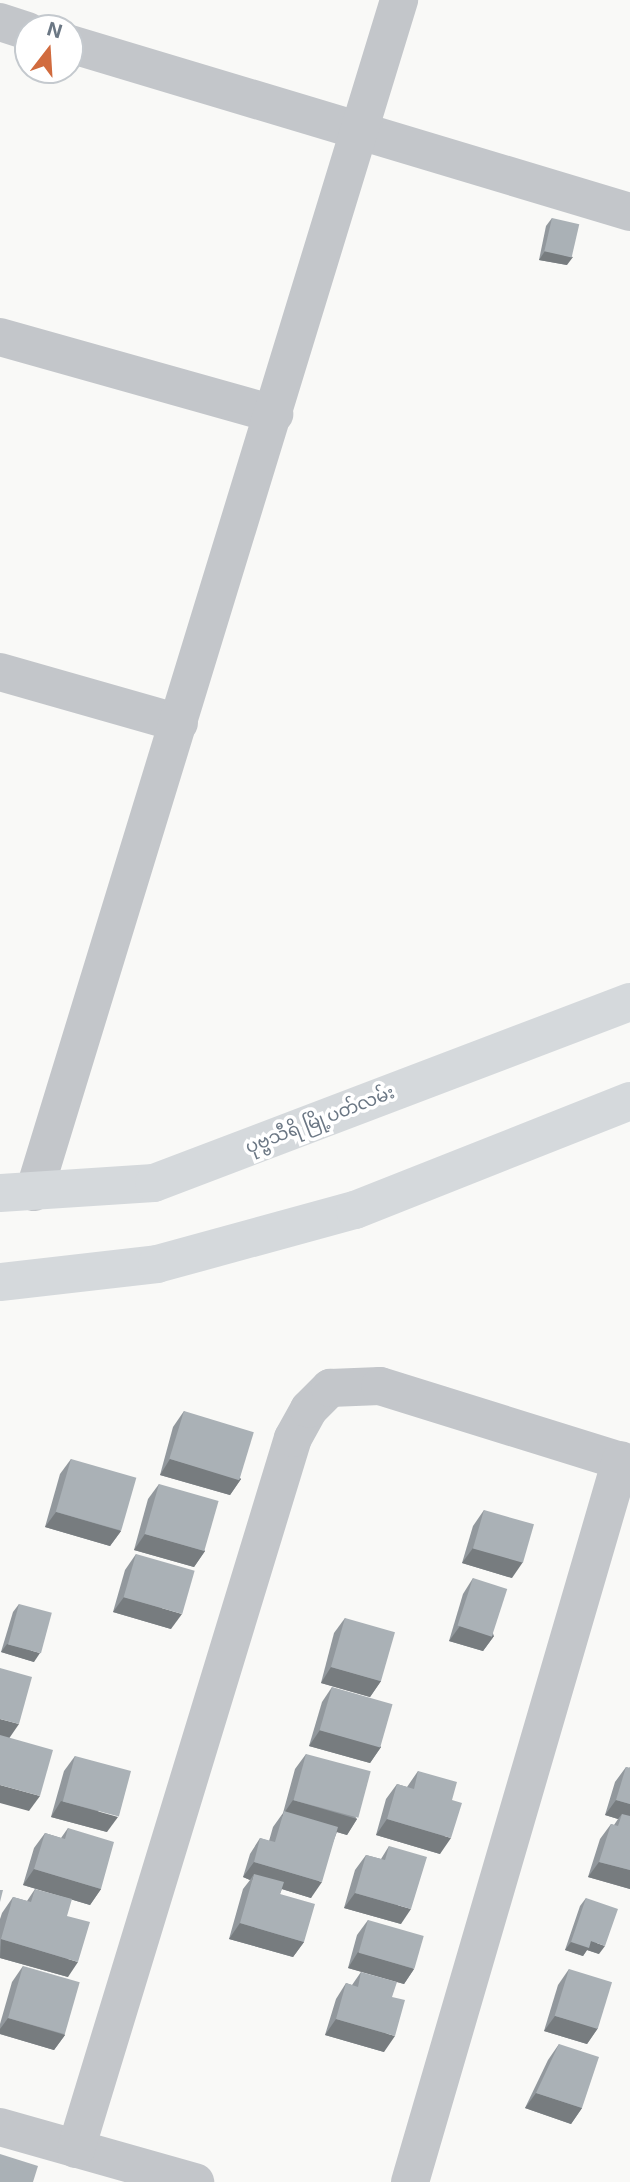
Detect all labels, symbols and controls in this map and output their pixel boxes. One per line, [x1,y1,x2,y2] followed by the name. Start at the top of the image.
[14,14,84,84] north arrow
[44,17,65,43] text: N
[242,1082,398,1158] street label: ပုဗ္ဗသီရိ မြို့ပတ်လမ်း

